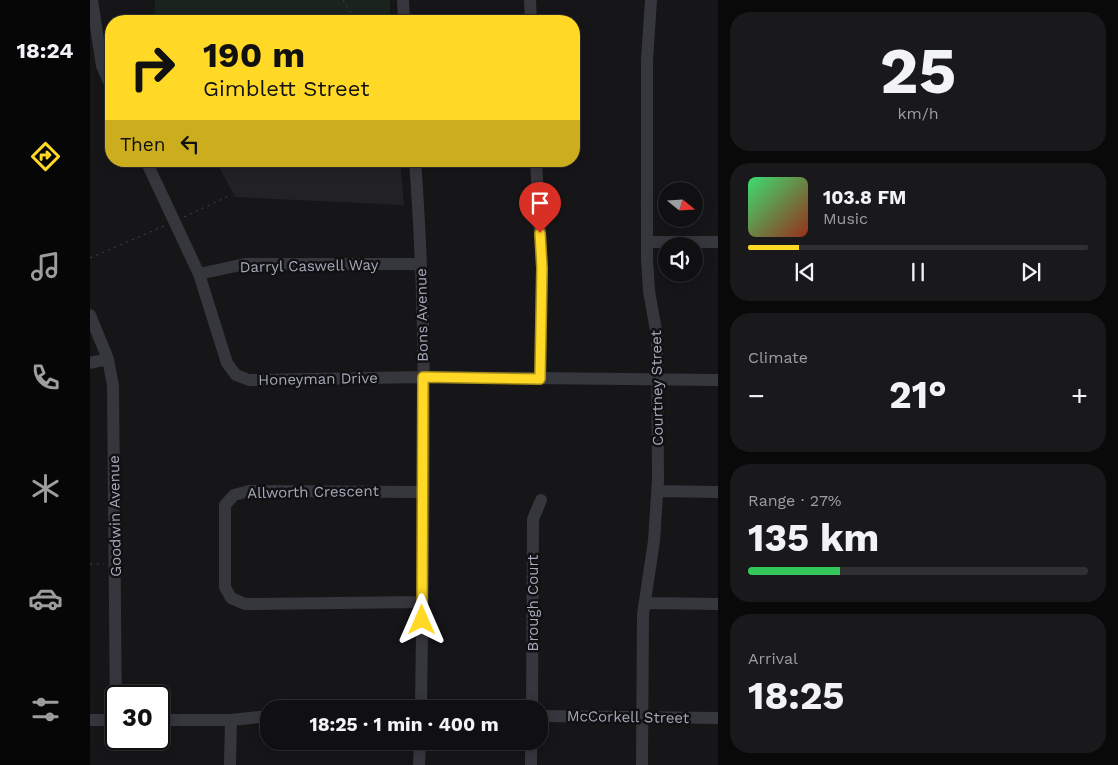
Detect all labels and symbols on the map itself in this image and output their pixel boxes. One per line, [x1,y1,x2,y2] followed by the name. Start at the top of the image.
[519,182,561,233] pin
[658,182,702,228] north arrow
[240,256,379,276] street label: Darryl Caswell Way
[412,268,432,362] street label: Bons Avenue
[647,329,667,446] street label: Courtney Street
[258,369,378,389] street label: Honeyman Drive
[105,455,125,577] street label: Goodwin Avenue
[247,482,380,502] street label: Allworth Crescent
[524,554,542,651] street label: Brough Court
[395,593,447,645] position arrow
[105,685,170,750] speed limit sign: 30
[567,707,690,727] street label: McCorkell Street

